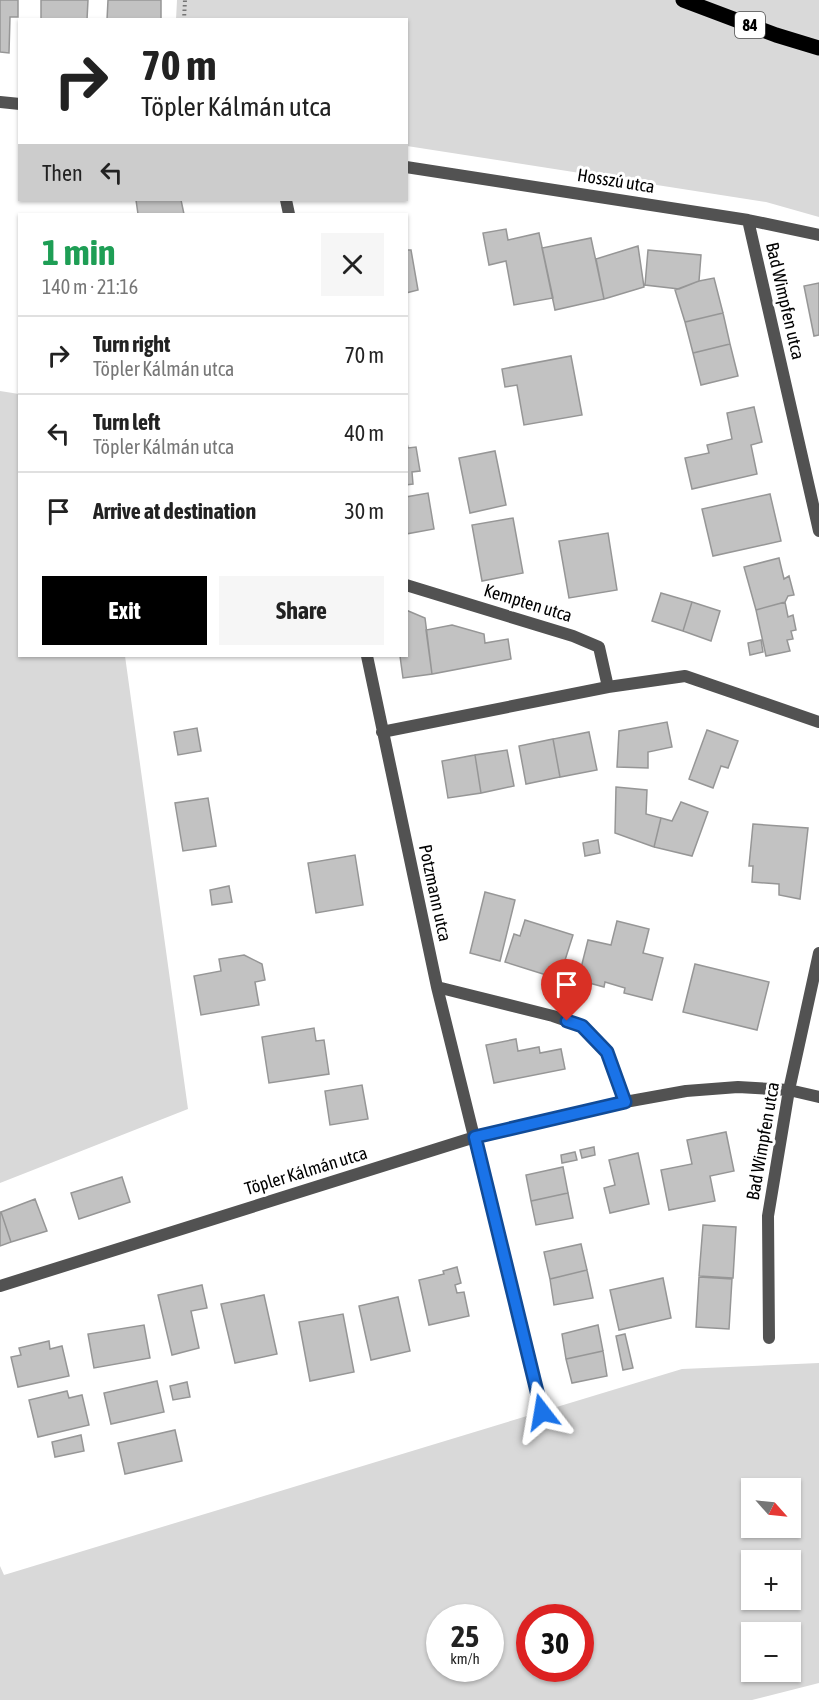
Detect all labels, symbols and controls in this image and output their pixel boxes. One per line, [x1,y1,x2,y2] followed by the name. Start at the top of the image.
[735,12,765,38] road number: 84
[141,41,216,89] text: 70 m
[42,42,120,120] icon: right
[141,91,332,122] text: Töpler Kálmán utca
[95,156,128,189] icon: left
[42,160,83,186] text: Then
[576,164,656,197] street label: Hosszú utca
[42,231,116,273] text: 1 min
[321,233,384,296] button: close
[762,240,809,362] street label: Bad Wimpfen utca
[42,275,138,298] text: 140 m · 21:16
[93,331,170,357] text: Turn right
[42,339,75,372] icon: right
[344,342,384,368] text: 70 m
[93,357,234,380] text: Töpler Kálmán utca
[93,409,160,435] text: Turn left
[42,417,75,450] icon: left
[344,420,384,446] text: 40 m
[93,435,234,458] text: Töpler Kálmán utca
[42,495,75,528] icon: arrive
[93,498,256,524] text: Arrive at destination
[344,498,384,524] text: 30 m
[42,576,207,645] button: Exit
[219,576,384,645] button: Share
[481,579,575,626] street label: Kempten utca
[415,842,456,943] street label: Potzmann utca
[541,959,592,1021] pin
[550,968,583,1001] icon: arrive
[742,1080,783,1202] street label: Bad Wimpfen utca
[242,1142,370,1199] street label: Töpler Kálmán utca
[510,1380,574,1444] position arrow
[741,1478,801,1538] north arrow
[741,1478,801,1682] map controls
[741,1550,801,1610] button: +
[516,1604,594,1682] speed limit sign: 30
[451,1619,479,1653] text: 25
[741,1622,801,1682] button: −
[450,1650,480,1667] text: km/h

